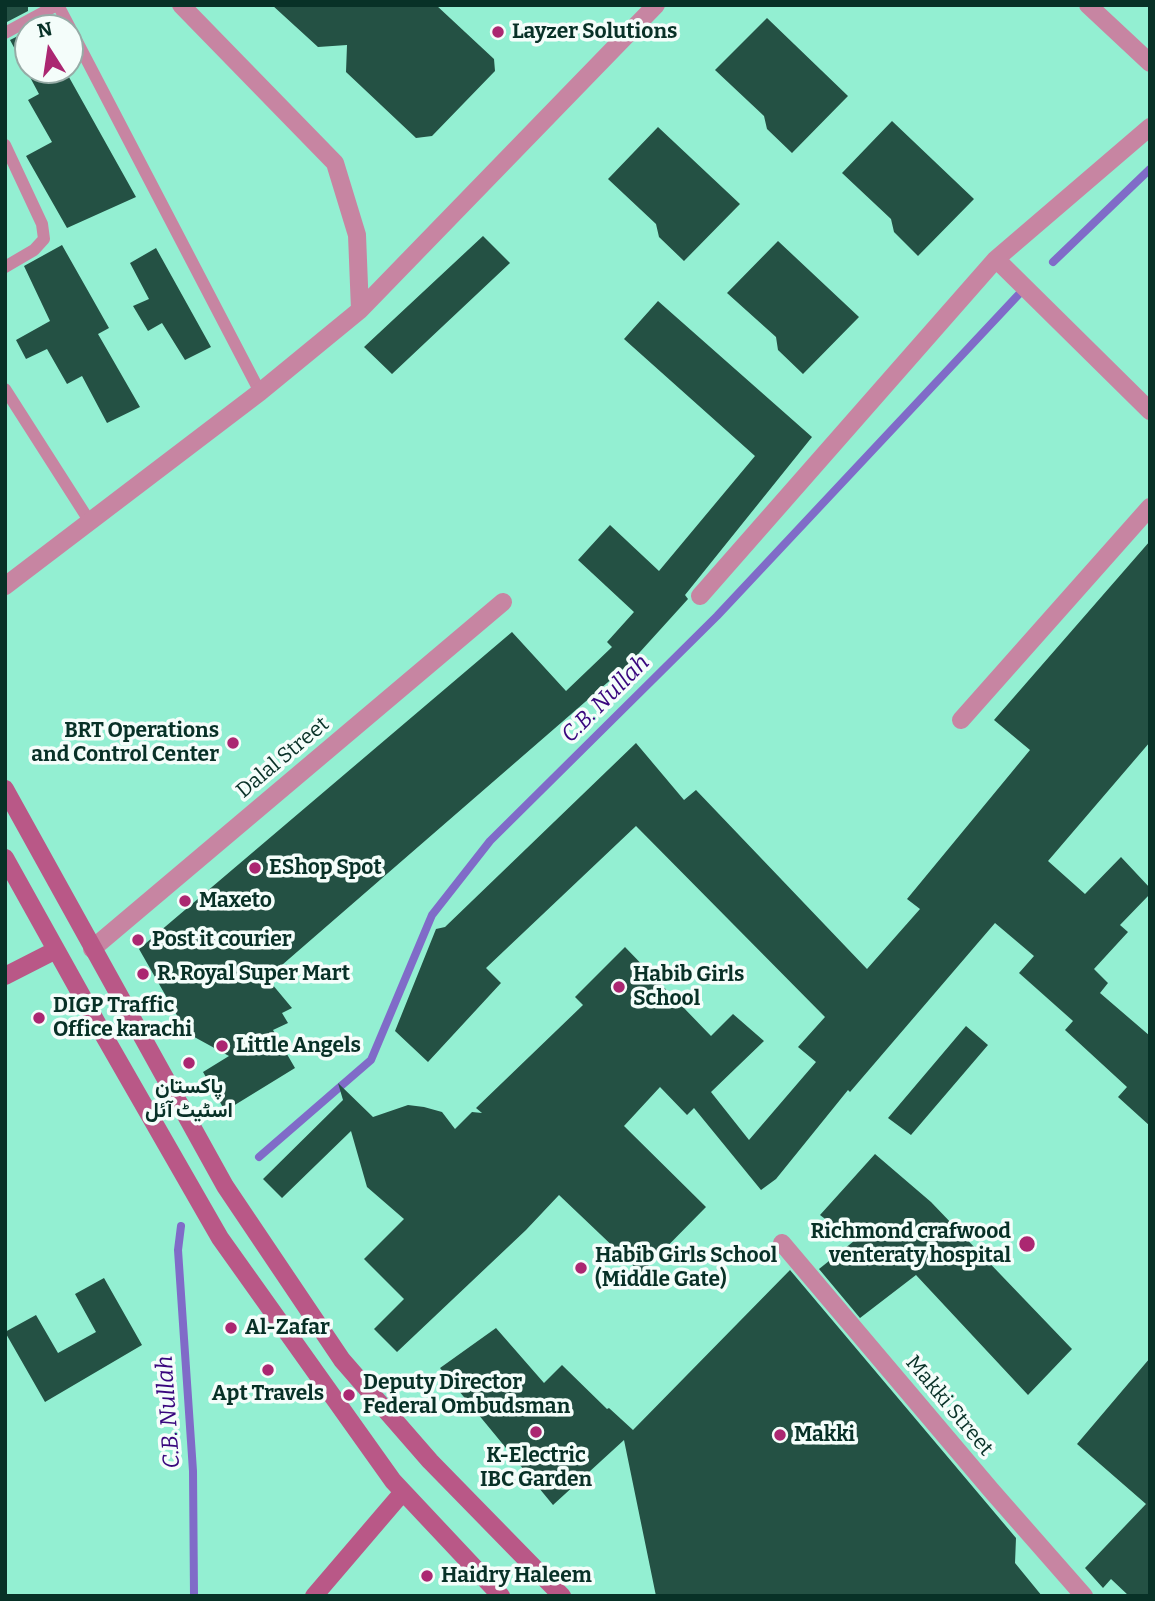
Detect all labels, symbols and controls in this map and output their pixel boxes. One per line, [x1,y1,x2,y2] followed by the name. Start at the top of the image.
[14,14,84,84] north arrow
[35,17,55,43] text: N
[512,19,677,45] place label: Layzer Solutions
[490,24,506,40] marker: Layzer Solutions
[556,649,656,749] water label: C.B. Nullah
[232,712,334,804] street label: Dalal Street
[31,718,219,768] place label: BRT Operations and Control Center
[225,735,241,751] marker: BRT Operations and Control Center
[269,855,382,881] place label: EShop Spot
[247,860,263,876] marker: EShop Spot
[199,888,272,914] place label: Maxeto
[177,893,193,909] marker: Maxeto
[152,927,292,953] place label: Post it courier
[130,932,146,948] marker: Post it courier
[157,961,350,987] place label: R. Royal Super Mart
[633,962,744,1012] place label: Habib Girls School
[135,966,151,982] marker: R. Royal Super Mart
[611,979,627,995] marker: Habib Girls School
[53,993,192,1043] place label: DIGP Traffic Office karachi
[31,1010,47,1026] marker: DIGP Traffic Office karachi
[236,1033,361,1059] place label: Little Angels
[214,1038,230,1054] marker: Little Angels
[181,1055,197,1071] marker: پاکستان اسٹیٹ آئل
[145,1074,233,1124] place label: پاکستان اسٹیٹ آئل
[810,1219,1011,1269] place label: Richmond crafwood venteraty hospital
[1017,1234,1037,1254] marker: Richmond crafwood venteraty hospital
[595,1243,777,1293] place label: Habib Girls School (Middle Gate)
[573,1260,589,1276] marker: Habib Girls School (Middle Gate)
[245,1315,330,1341] place label: Al-Zafar
[223,1320,239,1336] marker: Al-Zafar
[900,1351,998,1461] street label: Makki Street
[151,1355,187,1469] water label: C.B. Nullah
[260,1362,276,1378] marker: Apt Travels
[363,1370,570,1420] place label: Deputy Director Federal Ombudsman
[212,1381,324,1407] place label: Apt Travels
[341,1387,357,1403] marker: Deputy Director Federal Ombudsman
[794,1422,855,1448] place label: Makki
[528,1424,544,1440] marker: K-Electric IBC Garden
[772,1427,788,1443] marker: Makki
[480,1443,592,1493] place label: K-Electric IBC Garden
[441,1563,592,1589] place label: Haidry Haleem
[419,1568,435,1584] marker: Haidry Haleem

